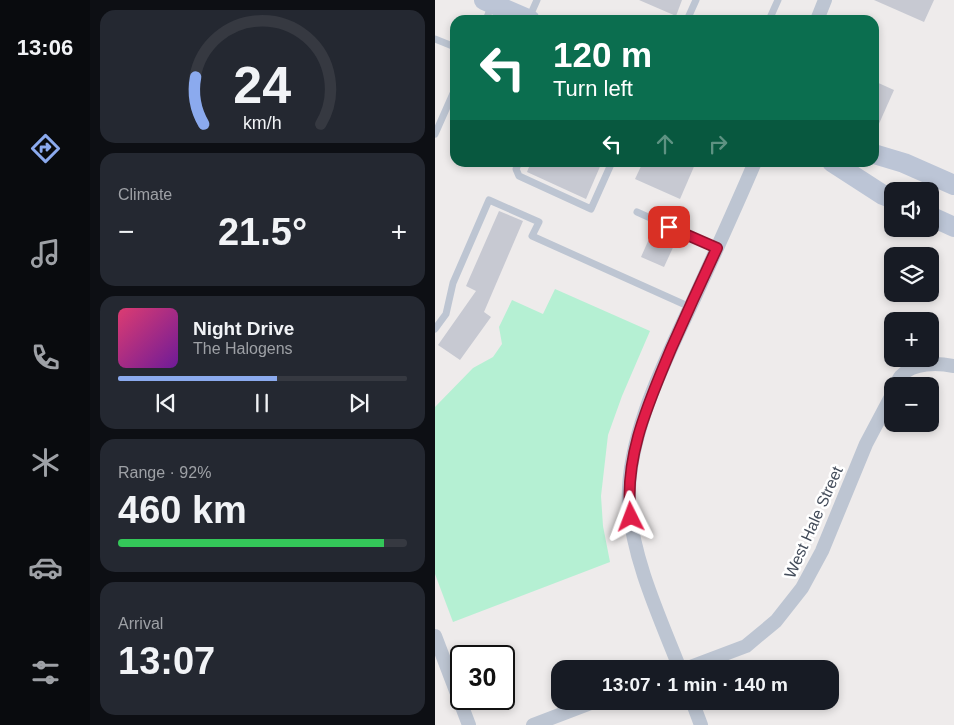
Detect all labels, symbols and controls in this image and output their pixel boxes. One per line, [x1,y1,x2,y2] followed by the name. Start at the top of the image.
[17,35,73,60] text: 13:06
[470,35,535,100] icon: left
[553,35,652,74] text: 120 m
[234,56,291,114] text: 24
[553,76,633,101] text: Turn left
[243,113,282,133] text: km/h
[598,130,626,158] icon: left
[651,130,679,158] icon: ahead
[704,130,732,158] icon: right
[28,131,63,166] icon: directions
[884,182,939,432] map controls
[884,182,939,237] button: sound
[118,186,172,203] text: Climate
[648,206,690,248] pin
[218,211,307,253] text: 21.5°
[655,213,683,241] icon: arrive
[118,216,134,247] text: −
[391,216,407,247] text: +
[28,236,63,271] icon: music
[884,247,939,302] button: layers
[884,312,939,367] button: +
[193,318,294,339] text: Night Drive
[28,340,63,375] icon: phone
[193,340,293,357] text: The Halogens
[884,377,939,432] button: −
[152,389,180,417] icon: previous
[248,389,276,417] icon: pause
[345,389,373,417] icon: next
[28,445,63,480] icon: climate
[781,463,846,581] street label: West Hale Street
[118,464,211,481] text: Range · 92%
[118,489,247,531] text: 460 km
[604,490,656,542] position arrow
[28,550,63,585] icon: car
[118,615,163,632] text: Arrival
[118,640,215,682] text: 13:07
[450,645,515,710] speed limit sign: 30
[28,655,63,690] icon: filters
[602,674,788,695] text: 13:07 · 1 min · 140 m

